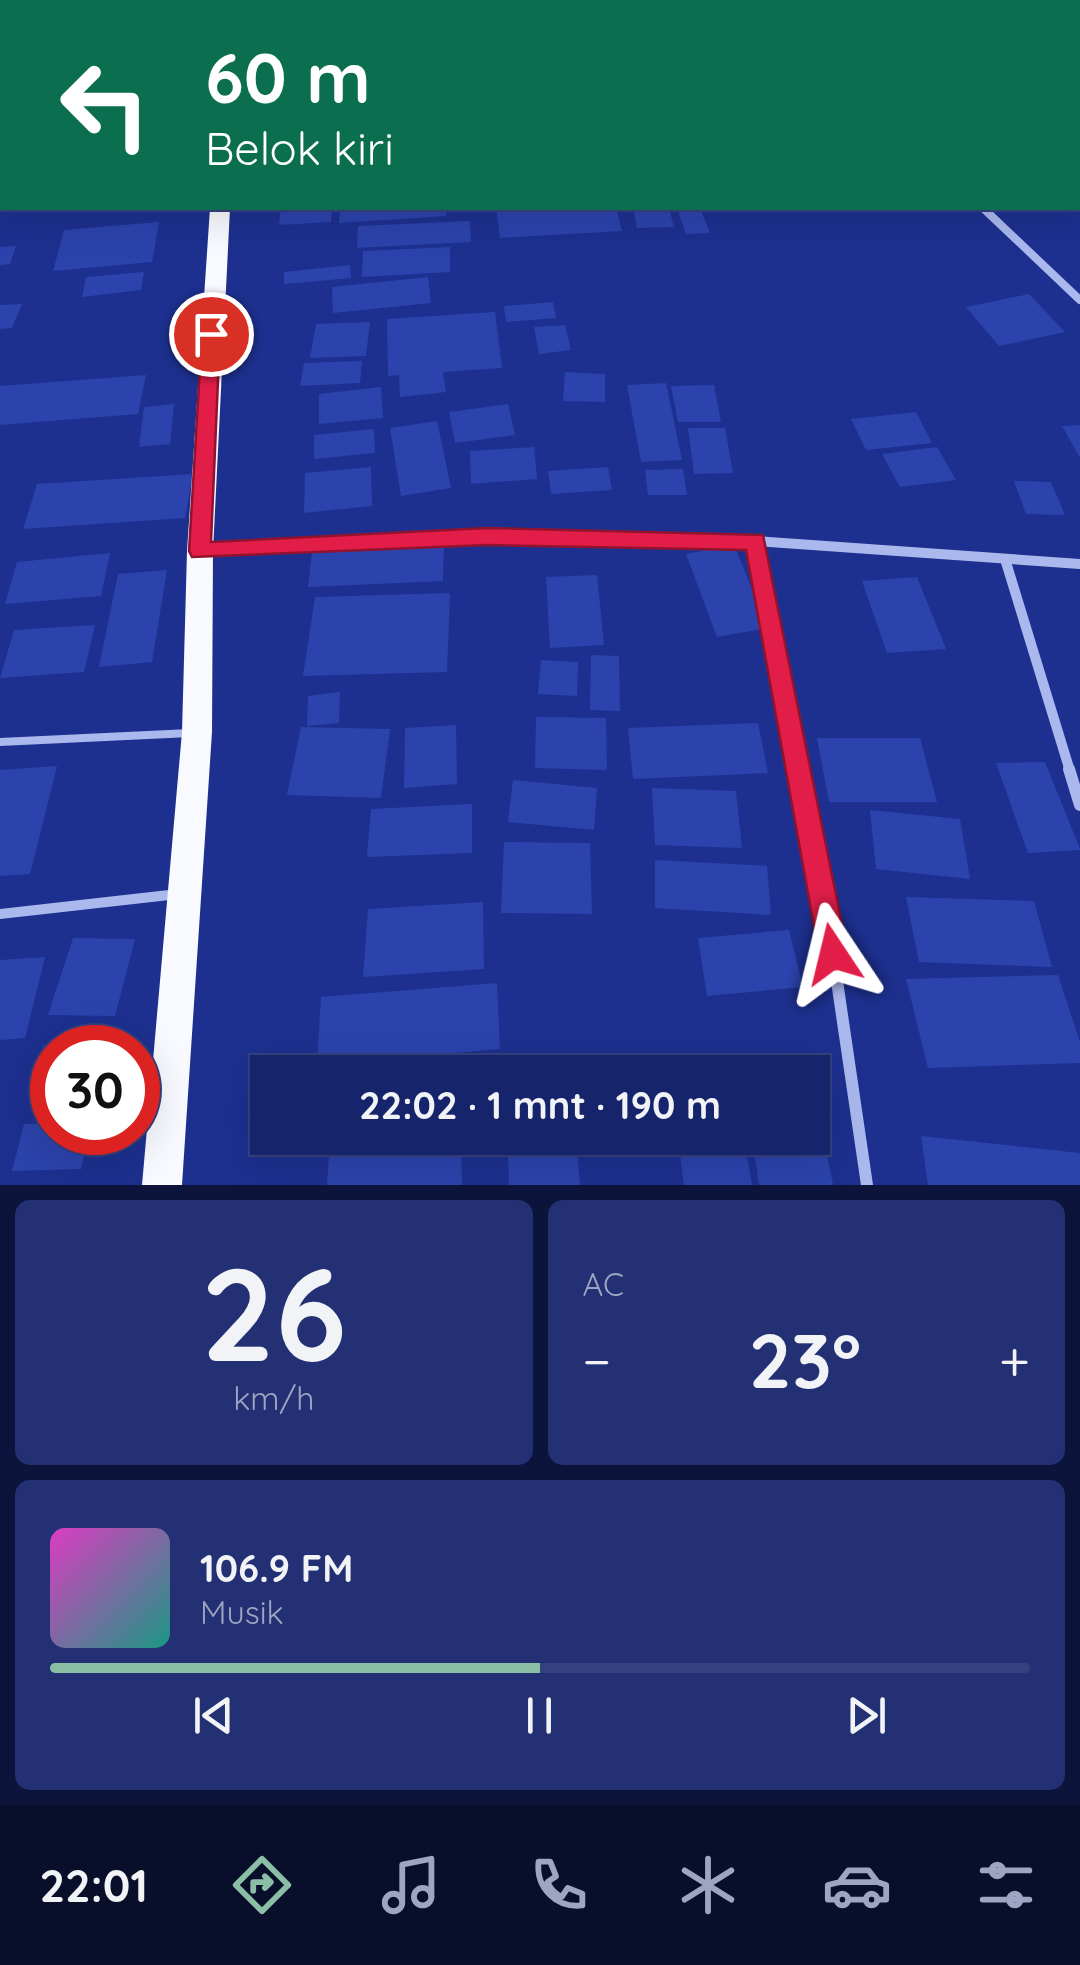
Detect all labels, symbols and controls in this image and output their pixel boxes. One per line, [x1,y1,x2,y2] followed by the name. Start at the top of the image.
[205,33,371,121] text: 60 m
[40,40,170,170] icon: left
[205,120,394,176] text: Belok kiri
[169,292,254,377] pin
[184,307,239,362] icon: arrive
[781,902,885,1006] position arrow
[30,1025,160,1155] speed limit sign: 30
[359,1081,721,1129] text: 22:02 · 1 mnt · 190 m
[201,1231,347,1394] text: 26
[583,1264,624,1304] text: AC
[749,1313,861,1407] text: 23°
[583,1326,611,1395] text: −
[999,1326,1030,1395] text: +
[233,1378,314,1418] text: km/h
[200,1544,353,1592] text: 106.9 FM
[200,1592,284,1632] text: Musik
[186,1688,241,1743] icon: previous
[512,1688,567,1743] icon: pause
[839,1688,894,1743] icon: next
[227,1850,297,1920] icon: directions
[376,1850,446,1920] icon: music
[524,1850,594,1920] icon: phone
[673,1850,743,1920] icon: climate
[822,1850,892,1920] icon: car
[971,1850,1041,1920] icon: filters
[39,1857,148,1913] text: 22:01

